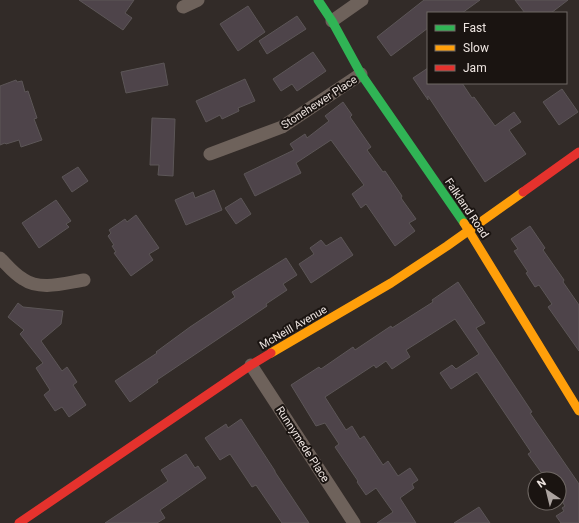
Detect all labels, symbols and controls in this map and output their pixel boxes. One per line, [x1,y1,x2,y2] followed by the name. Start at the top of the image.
[427,12,567,84] legend
[463,21,486,35] text: Fast
[463,41,489,55] text: Slow
[463,61,487,75] text: Jam
[279,73,360,132] street label: Stonehewer Place
[442,176,491,241] street label: Falkland Road
[257,303,329,352] street label: McNeill Avenue
[273,404,332,485] street label: Runnymede Place
[527,471,567,511] north arrow
[535,476,549,491] text: N

